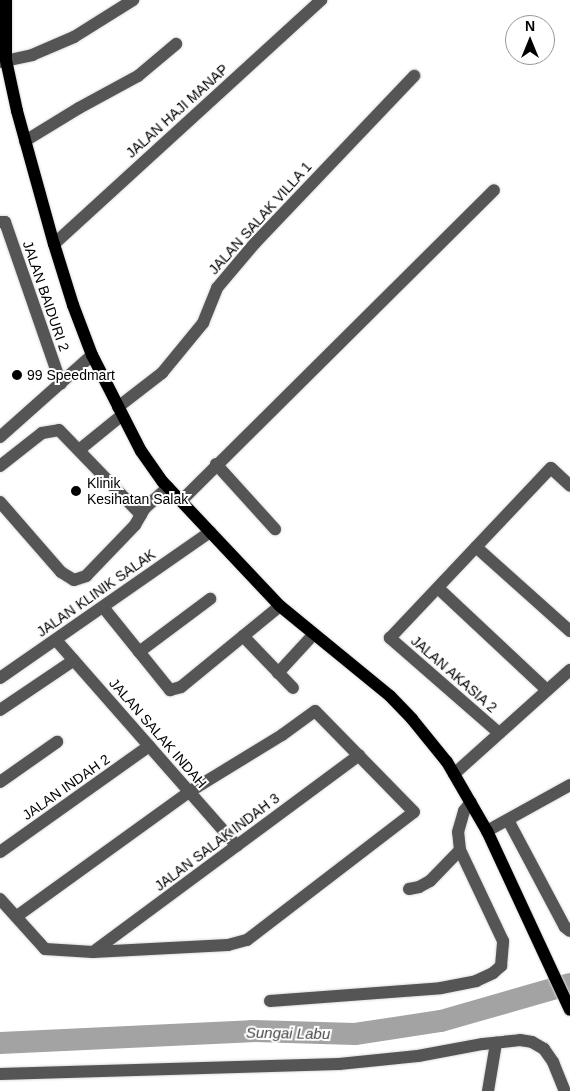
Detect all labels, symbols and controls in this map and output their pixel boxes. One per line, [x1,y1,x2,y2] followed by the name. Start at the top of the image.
[505,15,555,65] north arrow
[525,18,535,34] text: N
[123,61,231,161] street label: JALAN HAJI MANAP
[205,158,315,278] street label: JALAN SALAK VILLA 1
[19,238,73,354] street label: JALAN BAIDURI 2
[27,367,115,383] place label: 99 Speedmart
[11,369,23,381] marker: 99 Speedmart
[87,475,188,508] place label: Klinik Kesihatan Salak
[69,484,83,498] marker: Klinik Kesihatan Salak
[33,546,159,640] street label: JALAN KLINIK SALAK
[407,632,501,716] street label: JALAN AKASIA 2
[106,675,210,791] street label: JALAN SALAK INDAH
[19,751,113,823] street label: JALAN INDAH 2
[151,790,283,894] street label: JALAN SALAK INDAH 3
[246,1023,330,1043] water label: Sungai Labu

